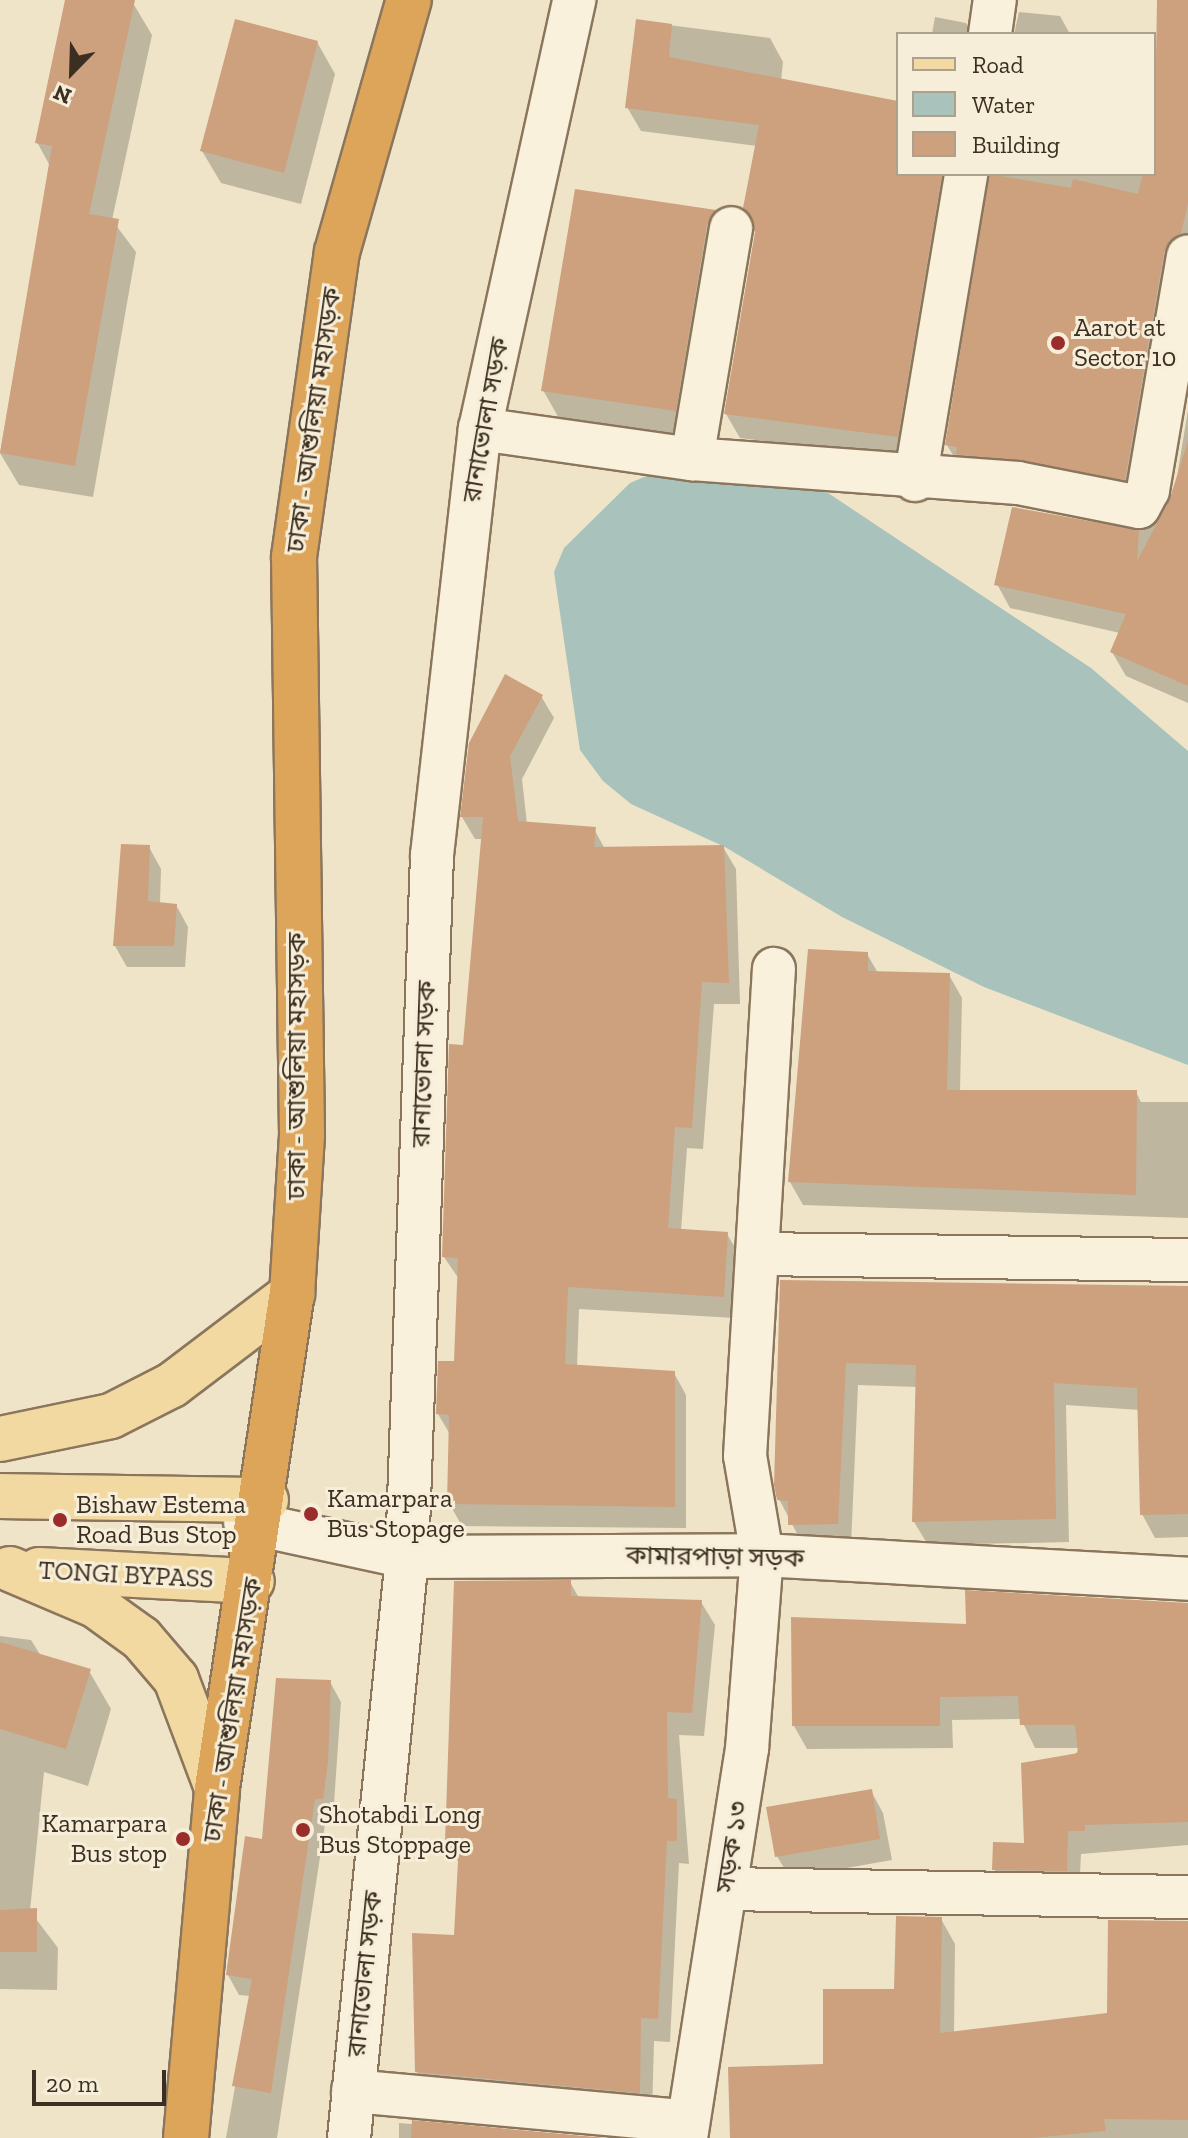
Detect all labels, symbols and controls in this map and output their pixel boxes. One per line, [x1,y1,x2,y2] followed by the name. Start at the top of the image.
[32,32,112,112] north arrow
[896,32,1156,176] legend
[972,50,1024,79] text: Road
[49,79,75,110] text: N
[972,90,1035,119] text: Water
[972,130,1060,159] text: Building
[280,286,348,554] street label: ঢাকা - আশুলিয়া মহাসড়ক
[1074,312,1177,374] place label: Aarot at Sector 10
[1049,334,1067,352] marker: Aarot at Sector 10
[456,335,516,505] street label: রানাভোলা সড়ক
[281,932,313,1200] street label: ঢাকা - আশুলিয়া মহাসড়ক
[405,980,443,1148] street label: রানাভোলা সড়ক
[327,1483,465,1544] place label: Kamarpara Bus Stopage
[76,1489,246,1550] place label: Bishaw Estema Road Bus Stop
[302,1505,320,1523] marker: Kamarpara Bus Stopage
[51,1511,69,1529] marker: Bishaw Estema Road Bus Stop
[625,1540,805,1574] street label: কামারপাড়া সড়ক
[38,1555,214,1595] street label: TONGI BYPASS
[197,1576,269,1844] street label: ঢাকা - আশুলিয়া মহাসড়ক
[319,1799,481,1860] place label: Shotabdi Long Bus Stoppage
[709,1799,755,1895] street label: সড়ক ১৩
[41,1808,167,1870] place label: Kamarpara Bus stop
[294,1821,312,1839] marker: Shotabdi Long Bus Stoppage
[174,1830,192,1848] marker: Kamarpara Bus stop
[341,1889,389,2059] street label: রানাভোলা সড়ক
[36,2054,170,2104] scale bar
[46,2069,98,2098] text: 20 m

